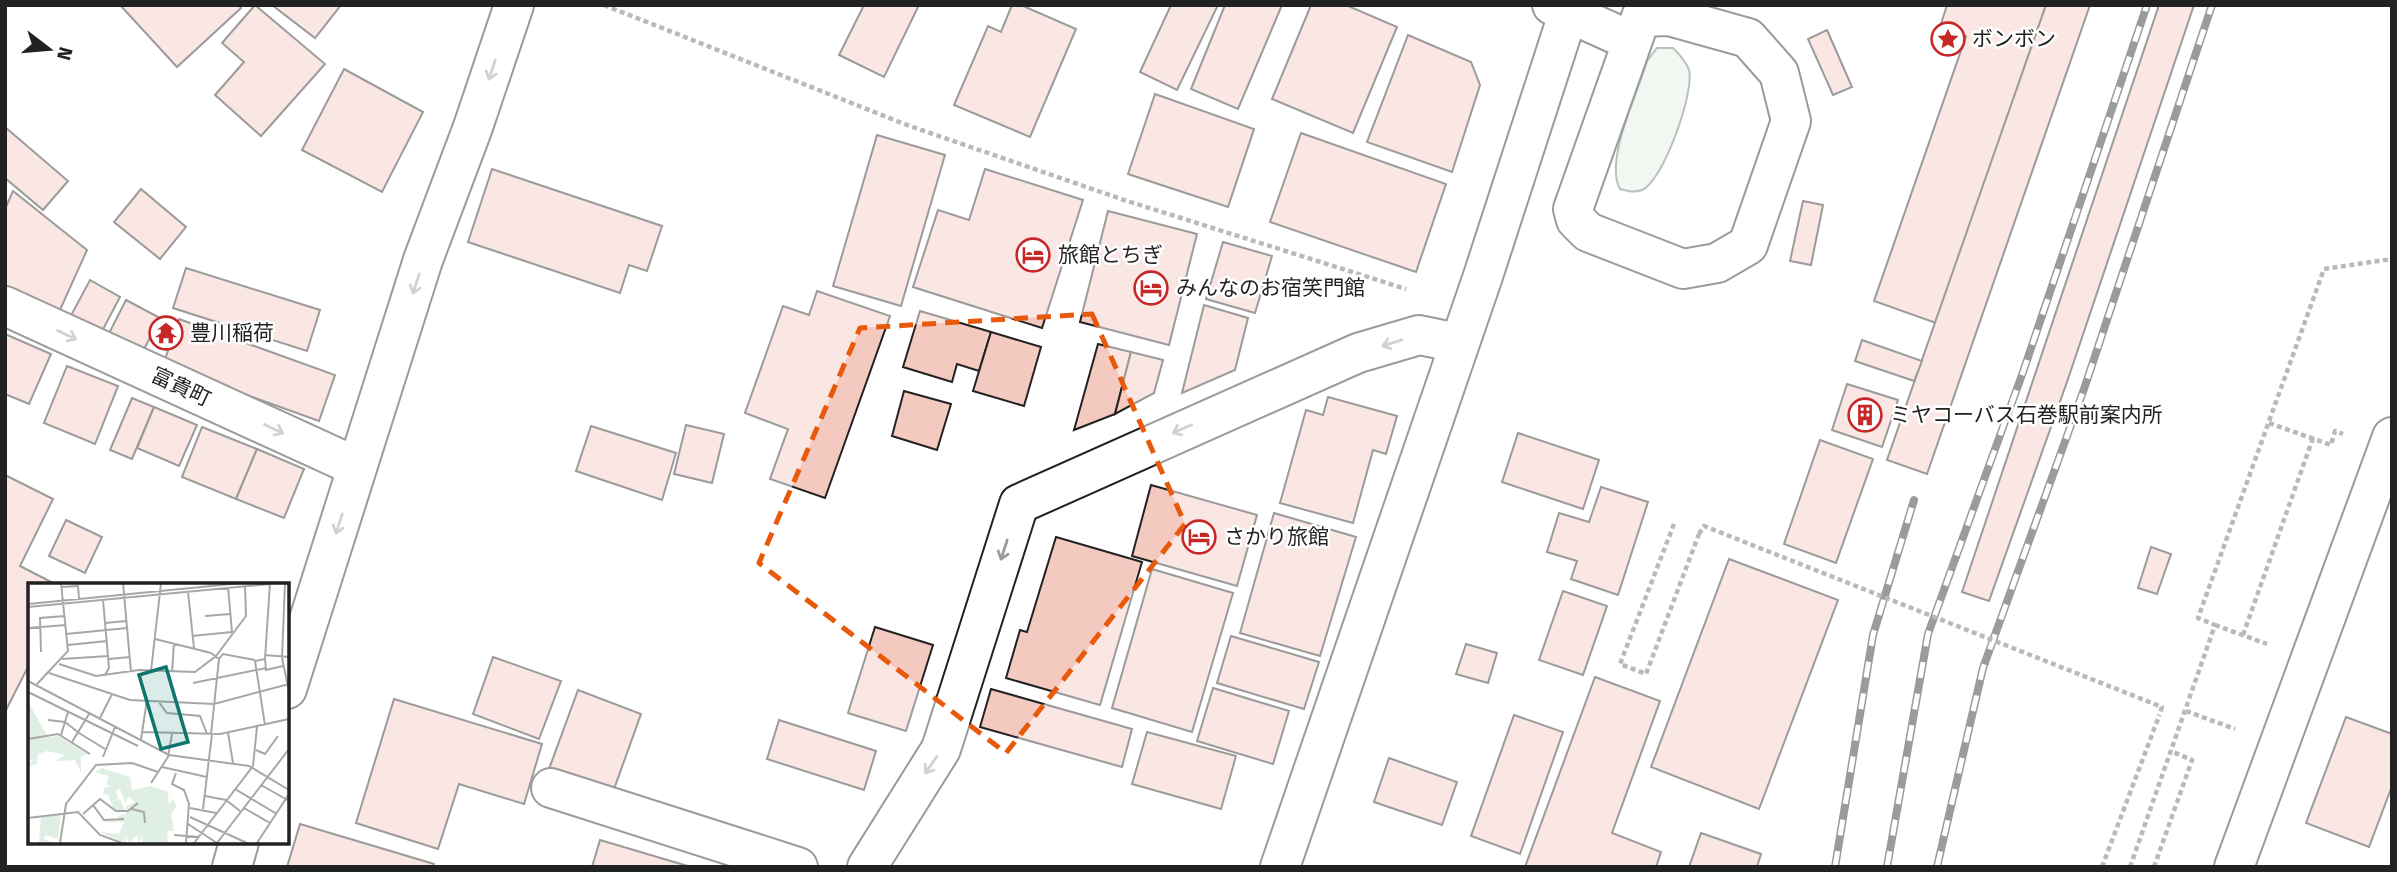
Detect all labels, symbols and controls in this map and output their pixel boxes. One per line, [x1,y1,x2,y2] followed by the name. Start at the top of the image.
[14,14,84,84] north arrow
[1929,20,1967,58] place icon: ボンボン
[1972,26,2056,52] place label: ボンボン
[52,44,78,63] text: N
[485,59,498,81] one-way arrow
[1014,236,1052,274] hotel icon: 旅館とちぎ
[1058,242,1163,268] place label: 旅館とちぎ
[1132,269,1170,307] hotel icon: みんなのお宿笑門館
[408,273,421,295] one-way arrow
[1176,275,1365,301] place label: みんなのお宿笑門館
[147,314,185,352] temple icon: 豊川稲荷
[190,320,274,346] place label: 豊川稲荷
[56,328,77,342] one-way arrow
[1381,338,1403,351] one-way arrow
[147,362,215,412] street label: 富貴町
[1846,396,1884,434] building icon: ミヤコーバス石巻駅前案内所
[1890,402,2163,428] place label: ミヤコーバス石巻駅前案内所
[263,423,284,436] one-way arrow
[1172,423,1193,436] one-way arrow
[332,513,344,535] one-way arrow
[1180,518,1218,556] hotel icon: さかり旅館
[1224,524,1329,550] place label: さかり旅館
[997,539,1010,561] one-way arrow
[28,583,289,844] inset map
[923,754,937,774] one-way arrow

